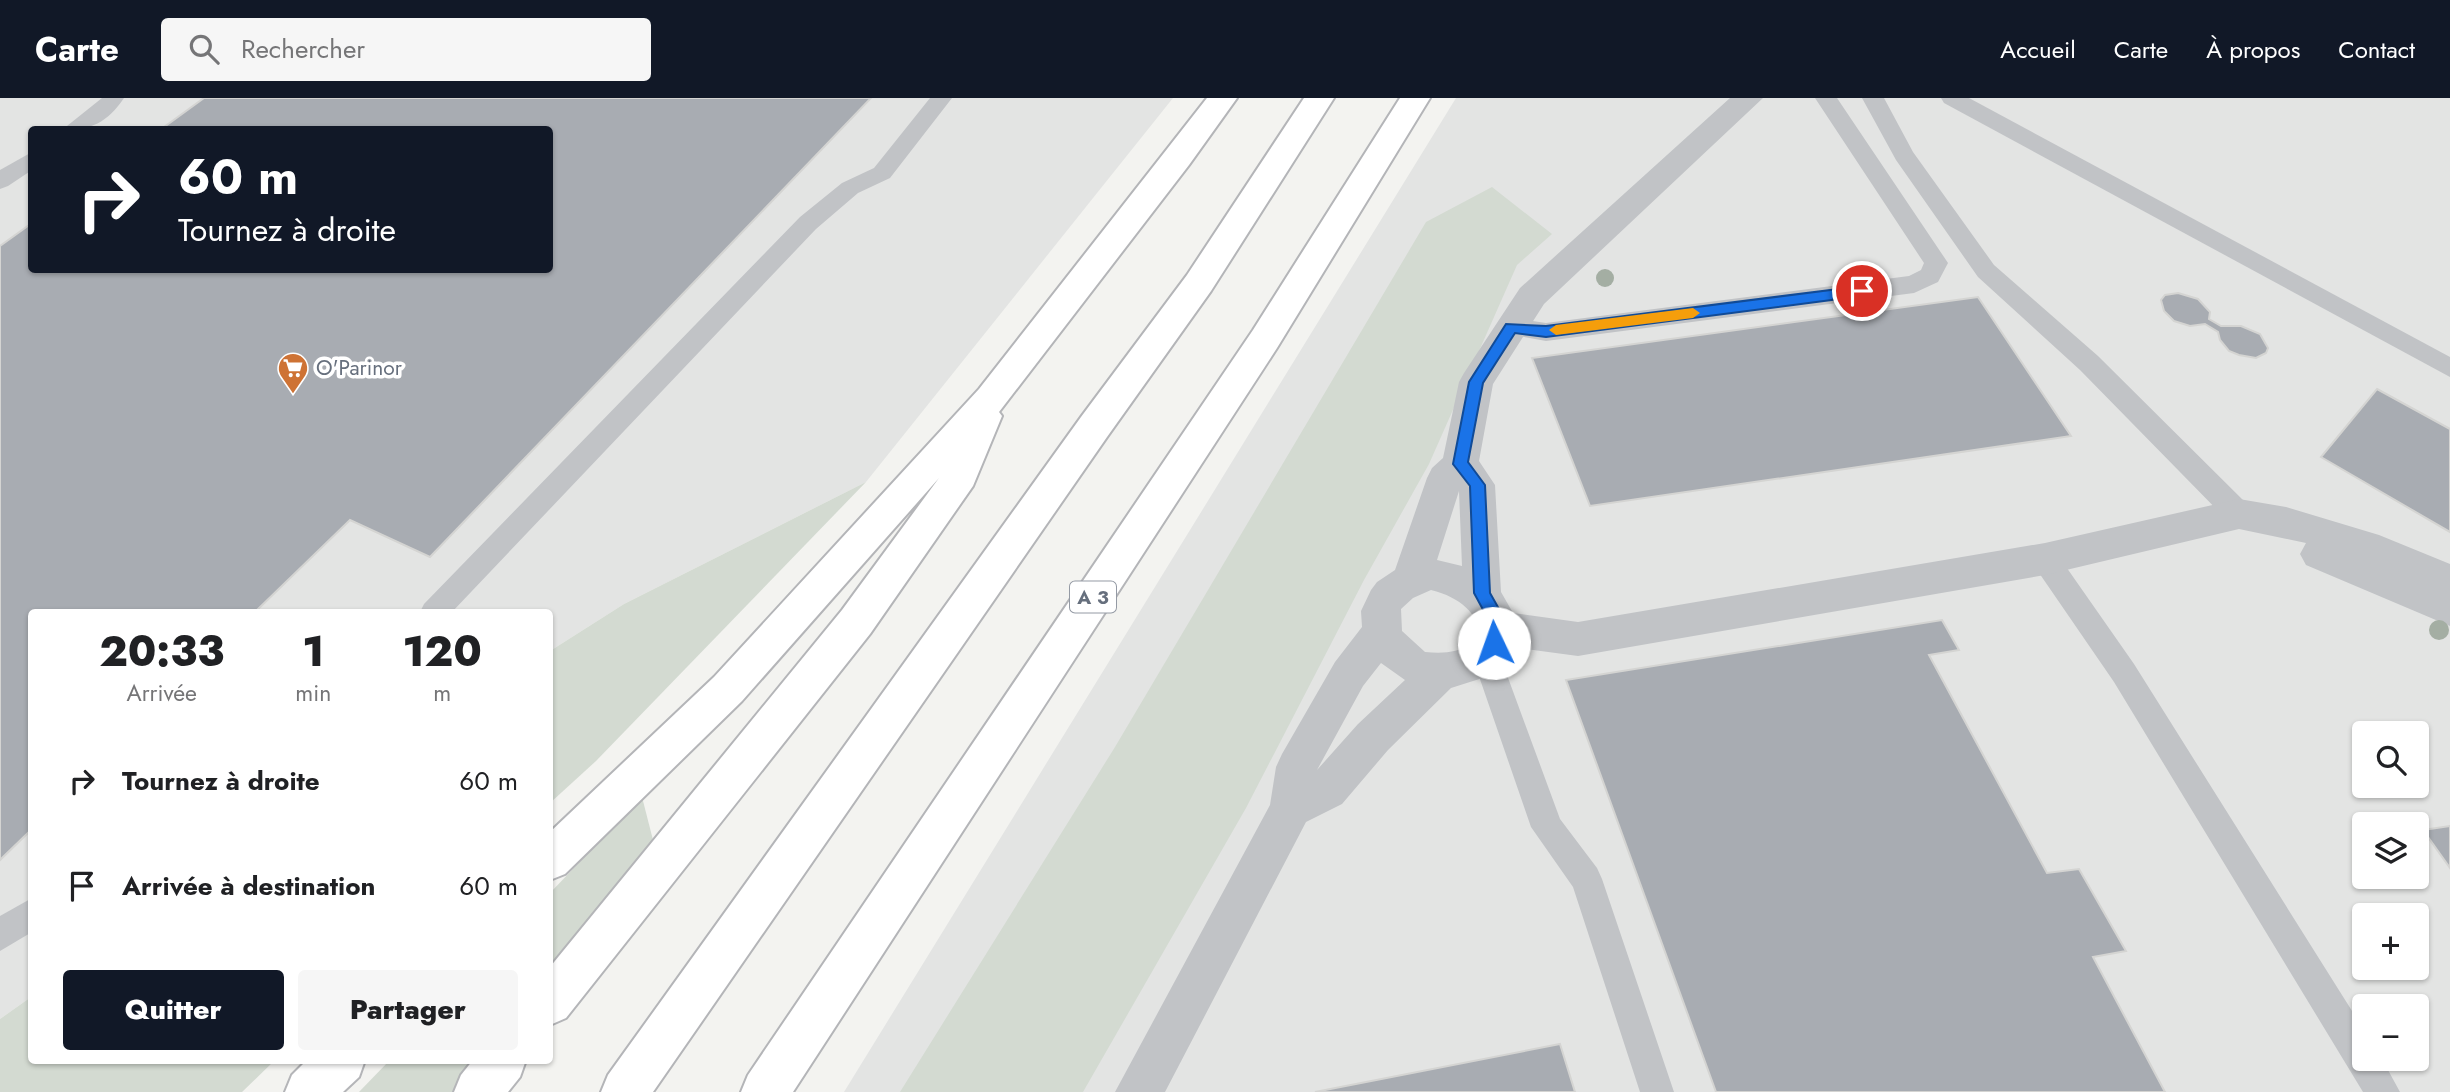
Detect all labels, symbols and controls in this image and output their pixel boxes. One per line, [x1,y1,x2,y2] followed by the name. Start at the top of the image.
[161,18,651,81] search box
[35,26,119,73] text: Carte
[185,30,223,68] icon: search
[241,30,365,68] text: Rechercher
[2000,32,2076,67] text: Accueil
[2114,32,2168,67] text: Carte
[2206,32,2300,67] text: À propos
[2338,32,2415,67] text: Contact
[178,142,298,212] text: 60 m
[63,154,154,245] icon: right
[178,207,396,253] text: Tournez à droite
[1832,261,1892,321] pin
[1843,272,1881,310] icon: arrive
[276,351,310,395] supermarket icon: O'Parinor
[316,353,403,383] place label: O'Parinor
[1070,582,1116,612] road number: A 3
[1457,606,1531,680] position arrow
[99,621,224,682] text: 20:33
[302,621,324,682] text: 1
[402,621,482,682] text: 120
[126,676,197,710] text: Arrivée
[295,676,331,710] text: min
[433,676,451,710] text: m
[2352,721,2429,1071] map controls
[2352,721,2429,798] button: search
[63,762,101,800] icon: right
[122,762,320,800] text: Tournez à droite
[459,762,518,800] text: 60 m
[2352,812,2429,889] button: layers
[63,867,101,905] icon: arrive
[122,867,375,905] text: Arrivée à destination
[459,867,518,905] text: 60 m
[2352,903,2429,980] button: +
[63,970,284,1050] button: Quitter
[298,970,518,1050] button: Partager
[2352,994,2429,1071] button: −

